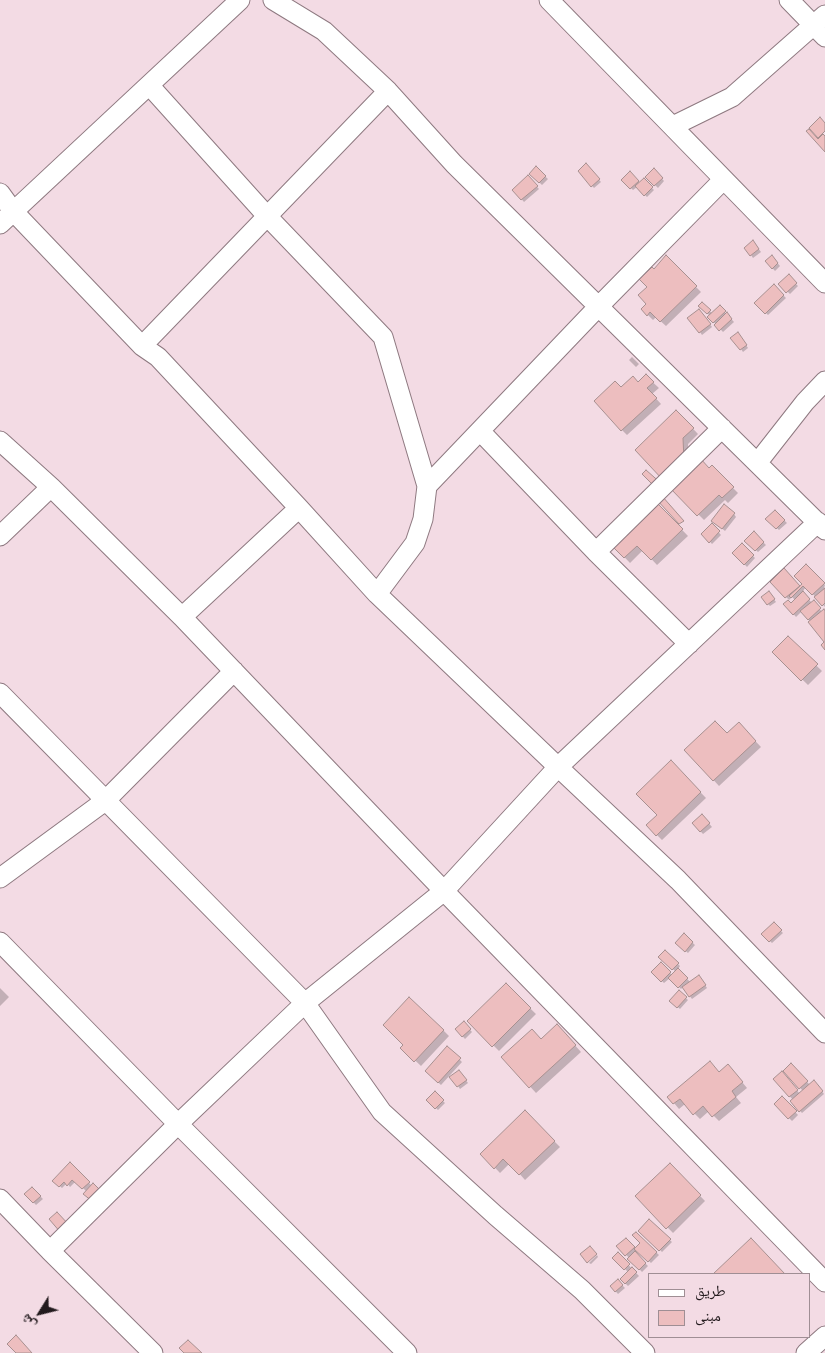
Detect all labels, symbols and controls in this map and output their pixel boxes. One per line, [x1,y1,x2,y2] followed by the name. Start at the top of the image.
[648,1273,810,1338] legend
[695,1280,726,1300] text: طريق
[15,1288,65,1338] north arrow
[695,1305,721,1325] text: مبنى
[15,1311,40,1334] text: ش

